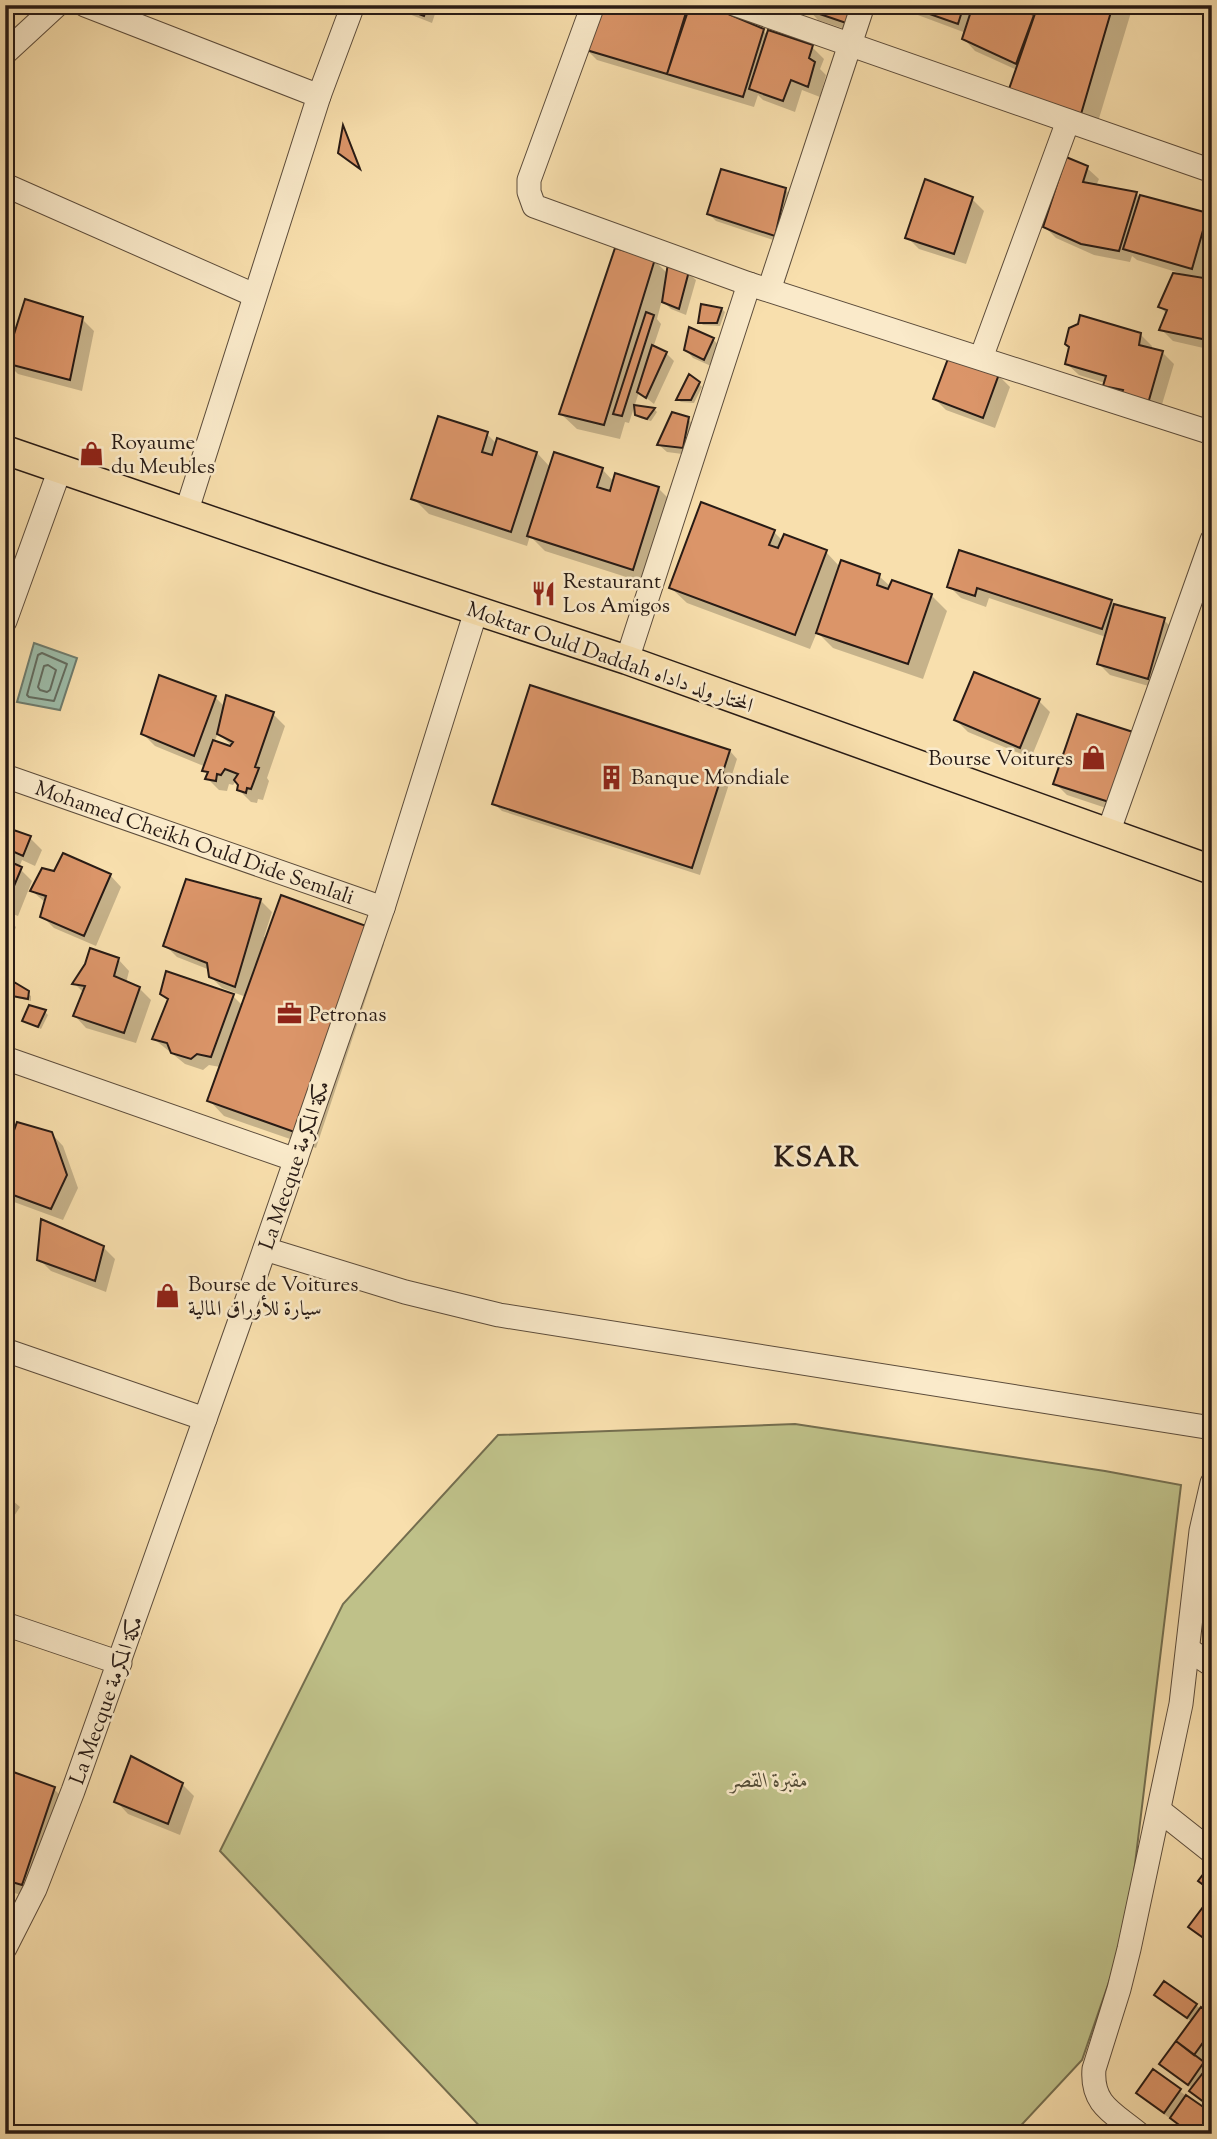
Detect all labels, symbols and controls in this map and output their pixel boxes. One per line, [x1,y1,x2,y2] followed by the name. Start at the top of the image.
[111,429,215,483] place label: Royaume du Meubles
[77,440,105,468] shop icon: Royaume du Meubles
[563,568,670,622] place label: Restaurant Los Amigos
[529,579,557,607] restaurant icon: Restaurant Los Amigos
[462,596,757,722] street label: Moktar Ould Daddah المختار ولد داداه
[1079,744,1107,772] shop icon: Bourse Voitures
[928,745,1073,775] place label: Bourse Voitures
[597,763,625,791] building icon: Banque Mondiale
[631,764,790,794] place label: Banque Mondiale
[30,775,358,914] street label: Mohamed Cheikh Ould Dide Semlali
[275,1000,303,1028] office icon: Petronas
[309,1001,387,1031] place label: Petronas
[253,1077,339,1254] street label: La Mecque مكة المكرمة
[774,1139,860,1179] district label: KSAR
[188,1271,359,1325] place label: Bourse de Voitures سيارة للأوراق المالية
[154,1282,182,1310] shop icon: Bourse de Voitures سيارة للأوراق المالية
[63,1612,152,1789] street label: La Mecque مكة المكرمة
[729,1767,808,1797] park label: مقبرة القصر

